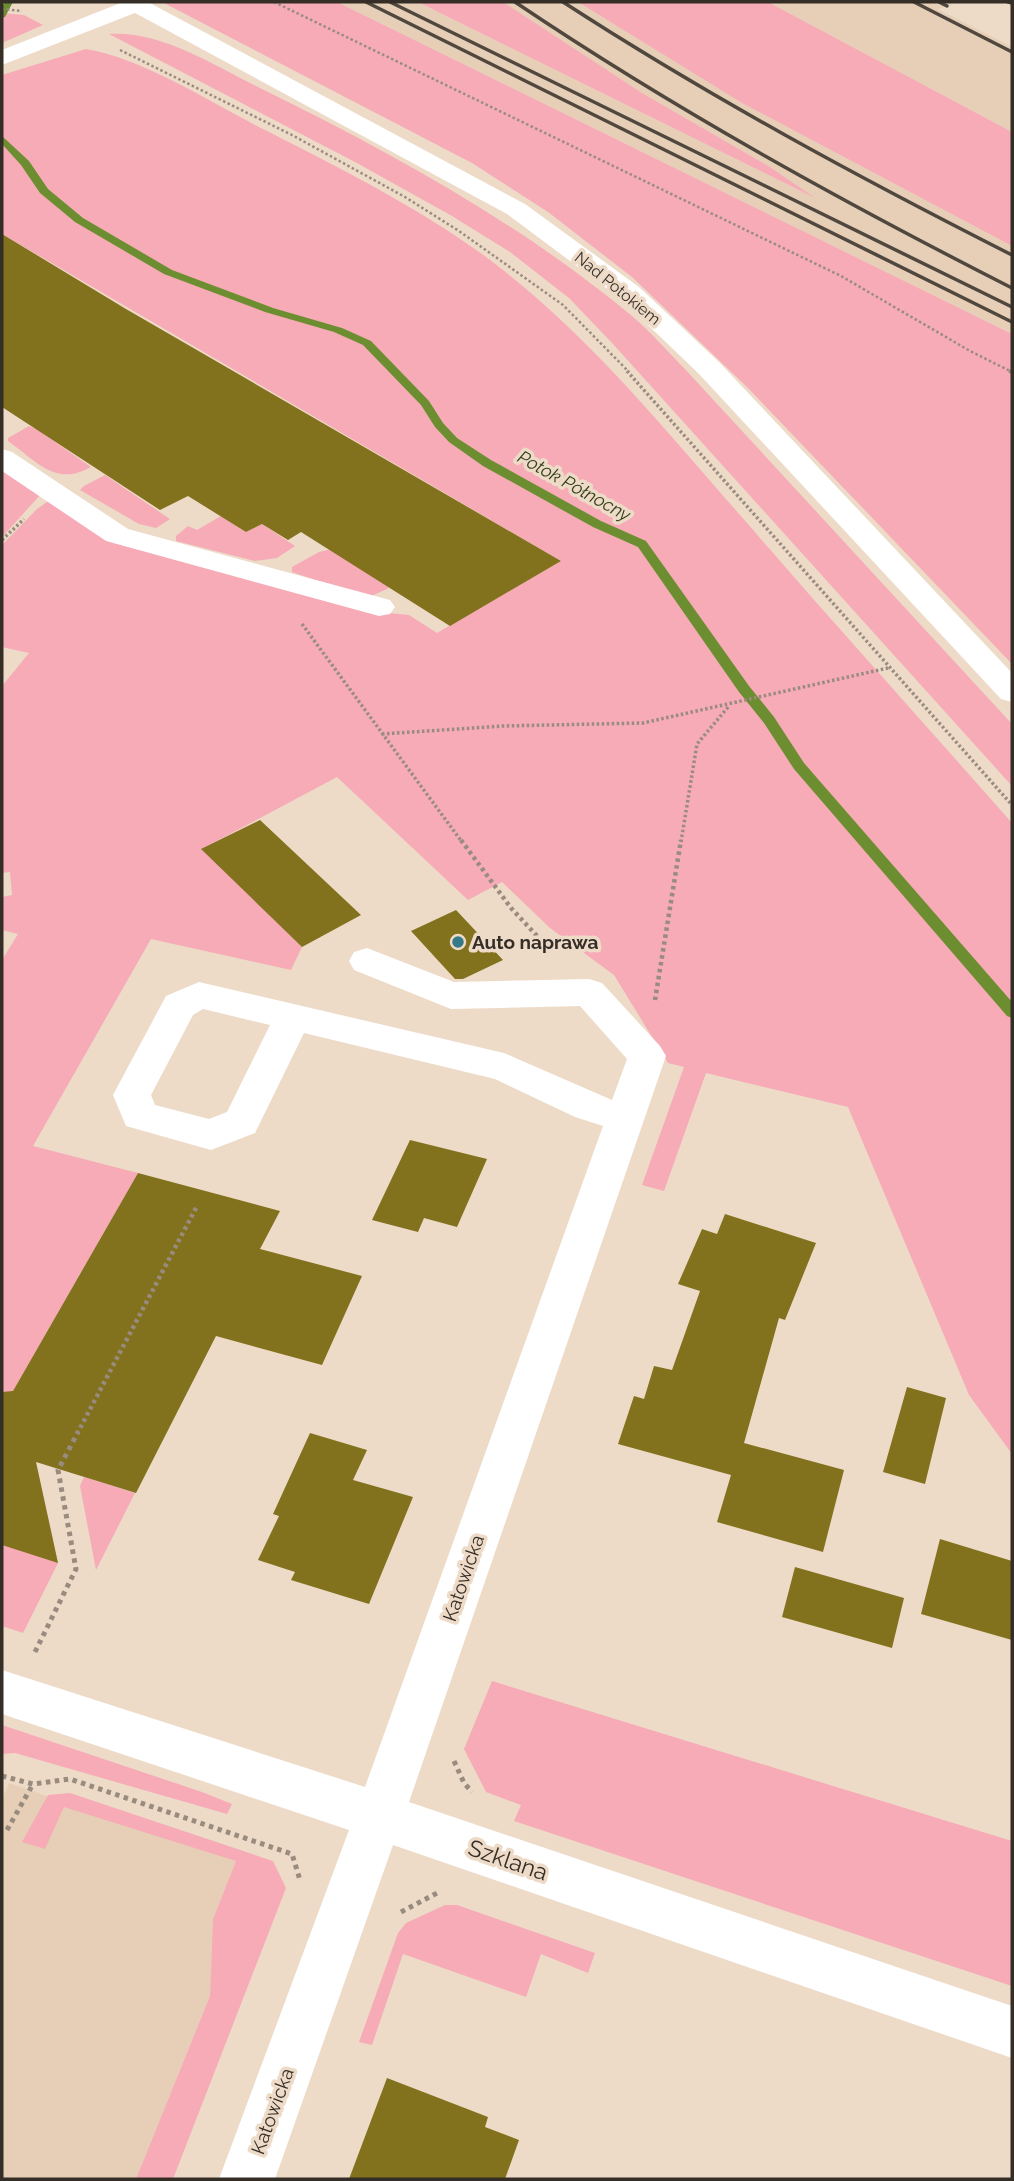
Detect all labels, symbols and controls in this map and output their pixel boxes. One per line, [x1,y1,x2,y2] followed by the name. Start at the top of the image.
[571,248,664,329] street label: Nad Potokiem
[514,446,635,526] water label: Potok Północny
[472,931,598,953] place label: Auto naprawa
[450,934,466,950] marker: Auto naprawa
[438,1532,488,1624] street label: Katowicka
[465,1833,551,1886] street label: Szklana
[246,2065,298,2157] street label: Katowicka

